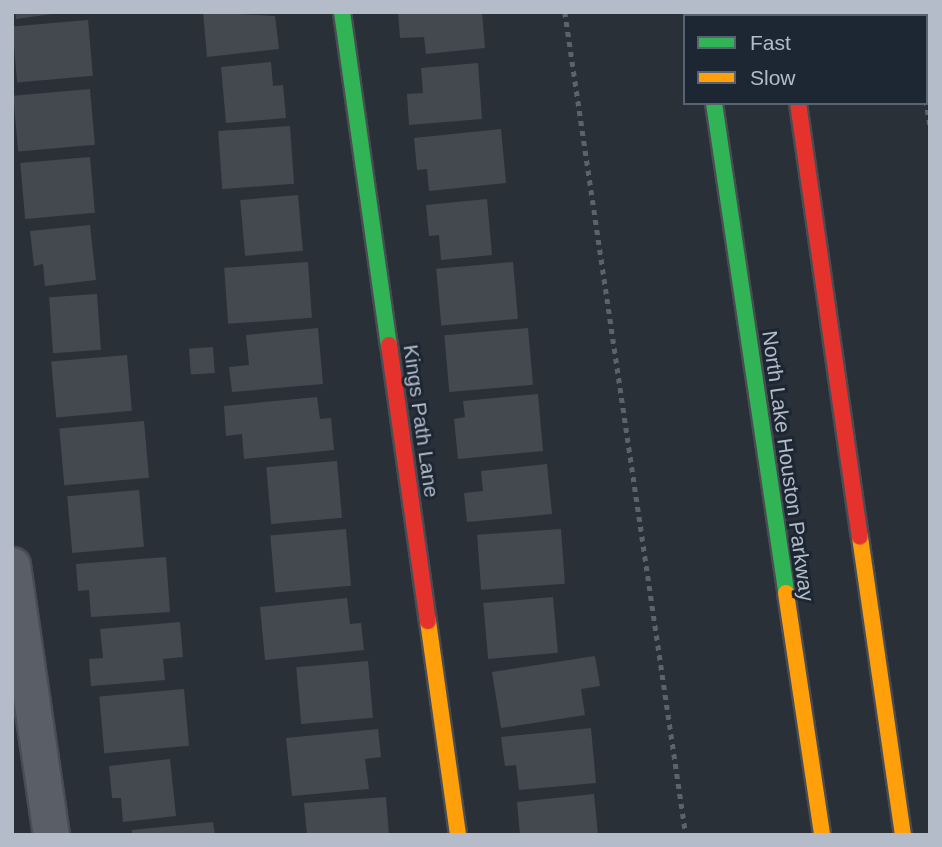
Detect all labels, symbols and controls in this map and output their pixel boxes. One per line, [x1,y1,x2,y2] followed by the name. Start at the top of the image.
[683,14,928,105] legend
[750,31,791,54] text: Fast
[750,66,796,89] text: Slow
[757,329,819,603] street label: North Lake Houston Parkway
[398,343,444,499] street label: Kings Path Lane

